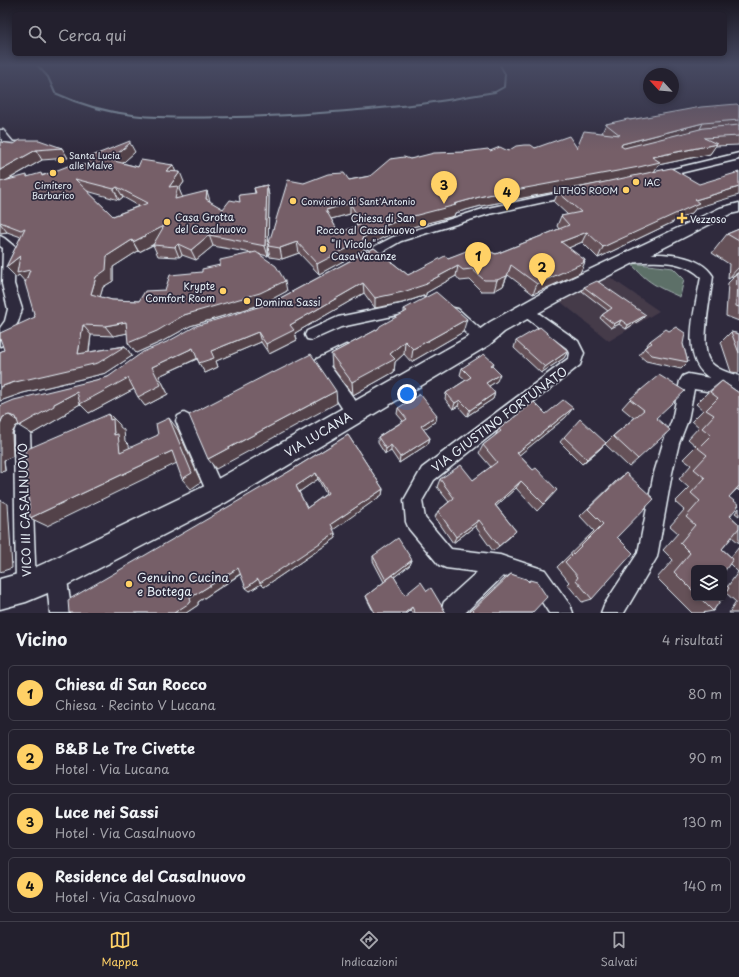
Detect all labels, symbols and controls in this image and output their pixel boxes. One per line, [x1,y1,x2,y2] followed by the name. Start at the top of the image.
[12,12,727,56] search box
[26,23,48,45] icon: search
[58,23,126,46] text: Cerca qui
[643,68,679,104] north arrow
[69,148,121,172] place label: Santa Lucia alle Malve
[56,155,66,165] marker: Santa Lucia alle Malve
[48,168,58,178] marker: Cimitero Barbarico
[431,171,457,204] pin: 3
[644,175,661,189] place label: IAC
[631,177,641,187] marker: IAC
[32,178,74,202] place label: Cimitero Barbarico
[494,178,520,211] pin: 4
[554,183,618,197] place label: LITHOS ROOM
[621,185,631,195] marker: LITHOS ROOM
[301,194,415,208] place label: Convicinio di Sant'Antonio
[288,196,298,206] marker: Convicinio di Sant'Antonio
[175,209,247,236] place label: Casa Grotta del Casalnuovo
[316,210,415,237] place label: Chiesa di San Rocco al Casalnuovo
[690,211,727,226] place label: Vezzoso
[677,213,687,223] marker: Vezzoso
[162,217,172,227] marker: Casa Grotta del Casalnuovo
[418,218,428,228] marker: Chiesa di San Rocco al Casalnuovo
[331,236,397,263] place label: "Il Vicolo" Casa Vacanze
[465,242,491,275] pin: 1
[318,244,328,254] marker: "Il Vicolo" Casa Vacanze
[529,253,555,286] pin: 2
[145,278,215,305] place label: Krypte Comfort Room
[218,286,228,296] marker: Krypte Comfort Room
[255,294,321,309] place label: Domina Sassi
[242,296,252,306] marker: Domina Sassi
[427,362,571,476] street label: VIA GIUSTINO FORTUNATO
[397,384,417,404] your location
[281,407,355,461] street label: VIA LUCANA
[13,443,35,577] street label: VICO III CASALNUOVO
[691,565,727,601] map controls
[691,565,727,601] button: layers
[137,568,229,600] place label: Genuino Cucina e Bottega
[124,579,134,589] marker: Genuino Cucina e Bottega
[16,626,67,652] text: Vicino
[662,630,723,649] text: 4 risultati
[55,672,207,695] text: Chiesa di San Rocco
[27,684,33,703] text: 1
[688,684,722,703] text: 80 m
[55,695,216,714] text: Chiesa · Recinto V Lucana
[55,736,195,759] text: B&B Le Tre Civette
[25,748,35,767] text: 2
[689,748,722,767] text: 90 m
[55,759,169,778] text: Hotel · Via Lucana
[55,800,159,823] text: Luce nei Sassi
[26,812,34,831] text: 3
[683,812,722,831] text: 130 m
[55,823,196,842] text: Hotel · Via Casalnuovo
[55,864,246,887] text: Residence del Casalnuovo
[26,876,34,895] text: 4
[683,876,722,895] text: 140 m
[55,887,196,906] text: Hotel · Via Casalnuovo
[101,929,138,970] tab: Mappa
[341,929,398,970] tab: Indicazioni
[601,929,638,970] tab: Salvati

